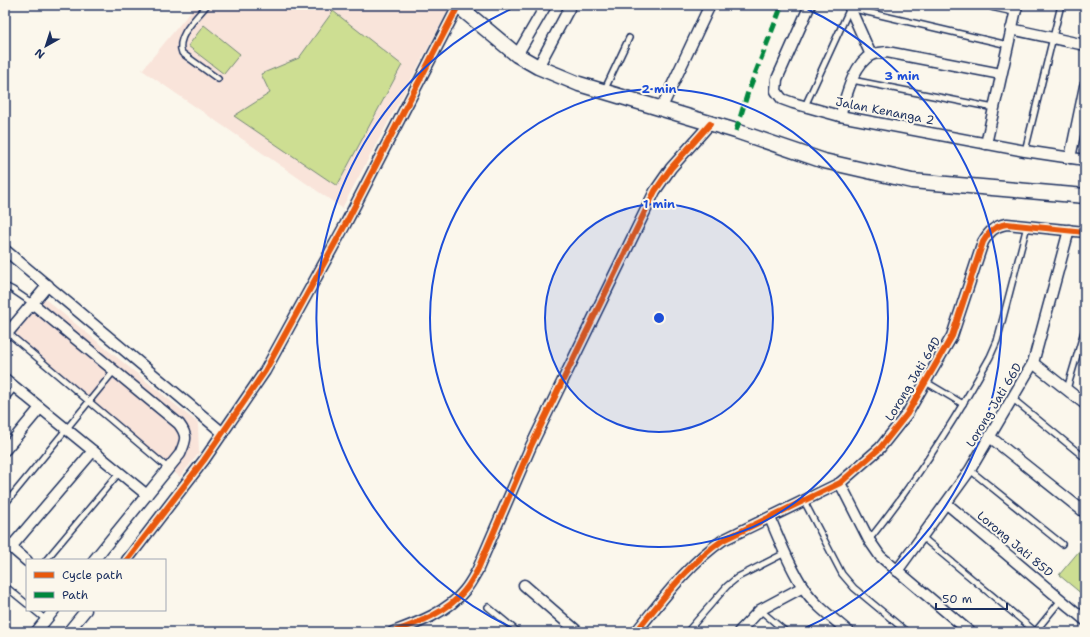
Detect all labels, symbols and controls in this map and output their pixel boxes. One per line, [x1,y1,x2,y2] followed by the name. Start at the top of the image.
[26,26,66,66] north arrow
[32,45,48,62] text: N
[885,68,920,84] text: 3 min
[642,81,677,97] text: 2 min
[834,94,936,128] street label: Jalan Kenanga 2
[643,196,675,212] text: 1 min
[652,311,666,325] centre of rings
[882,334,945,424] street label: Lorong Jati 64D
[963,360,1025,450] street label: Lorong Jati 66D
[974,507,1056,581] street label: Lorong Jati 85D
[26,559,166,611] legend
[62,567,123,583] text: Cycle path
[936,585,1007,611] scale bar
[62,587,88,603] text: Path
[942,591,972,607] text: 50 m

